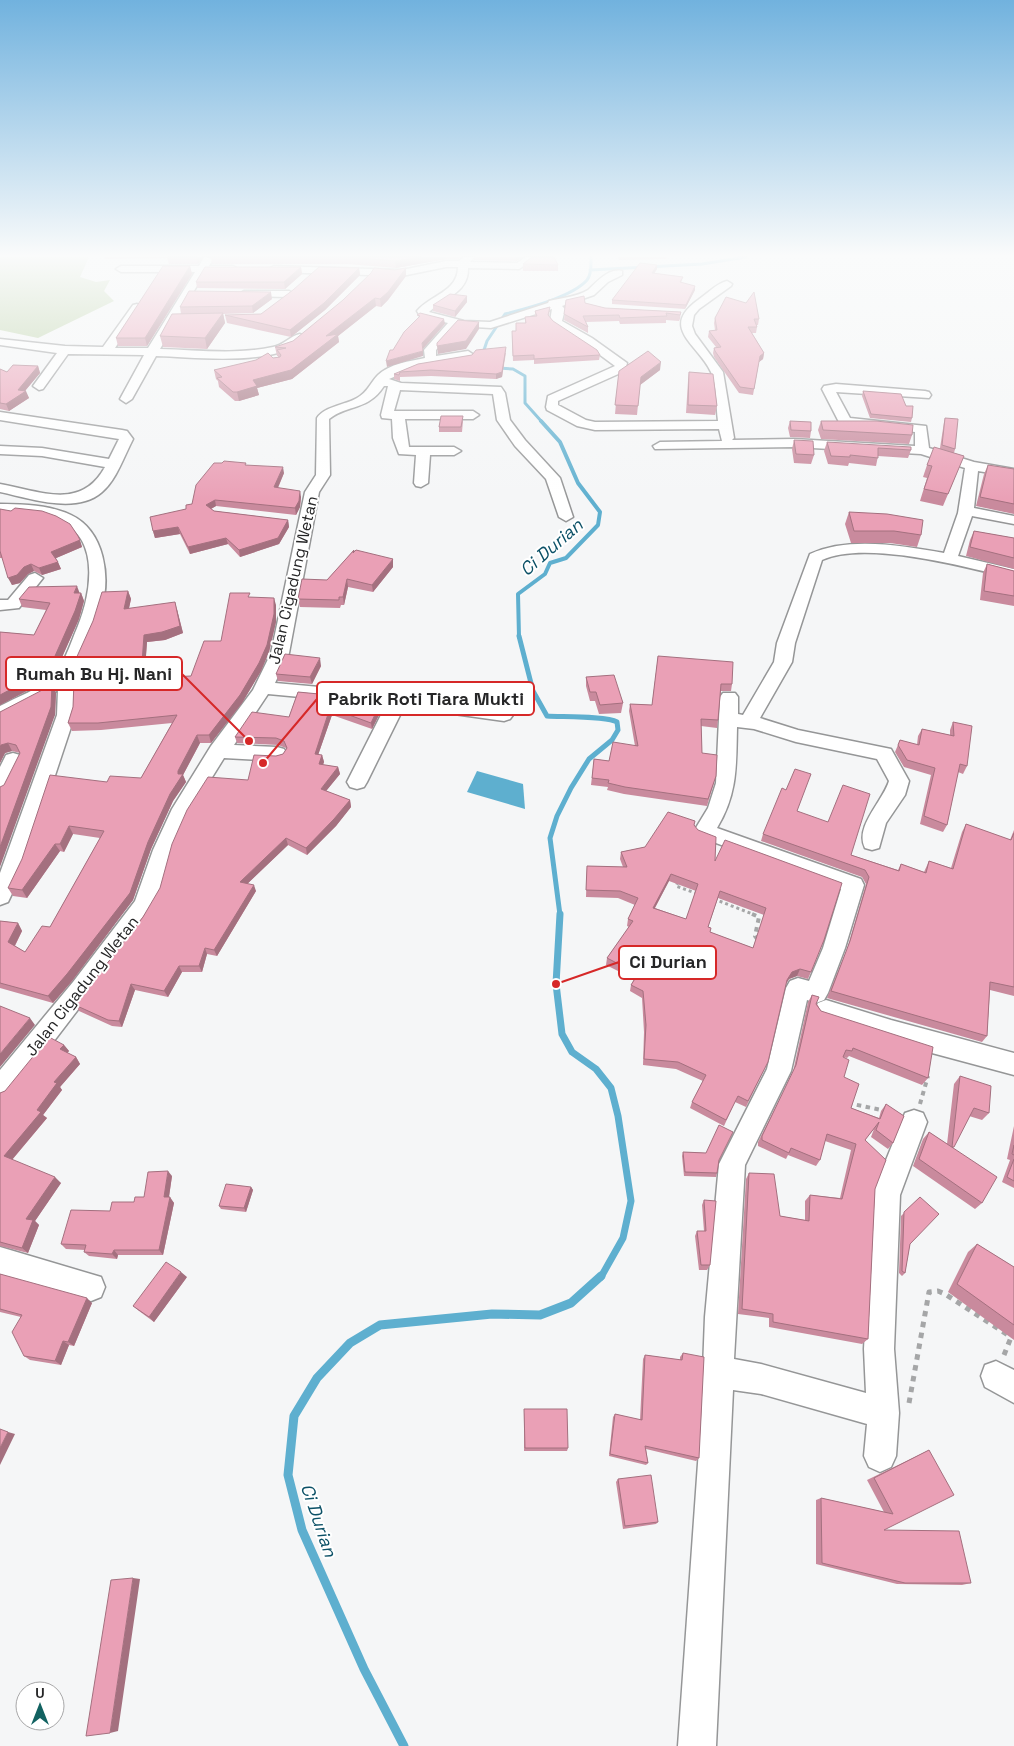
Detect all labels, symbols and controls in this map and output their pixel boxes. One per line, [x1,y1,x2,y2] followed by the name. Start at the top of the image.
[263,494,323,666] street label: Jalan Cigadung Wetan
[515,513,588,581] water label: Ci Durian
[6,657,182,690] callout: Rumah Bu Hj. Nani
[16,662,172,685] text: Rumah Bu Hj. Nani
[317,682,534,715] callout: Pabrik Roti Tiara Mukti
[328,687,524,710] text: Pabrik Roti Tiara Mukti
[21,912,143,1060] street label: Jalan Cigadung Wetan
[619,946,716,979] callout: Ci Durian
[629,950,707,973] text: Ci Durian
[296,1480,343,1561] water label: Ci Durian
[15,1681,65,1731] north arrow
[35,1684,45,1702] text: U

